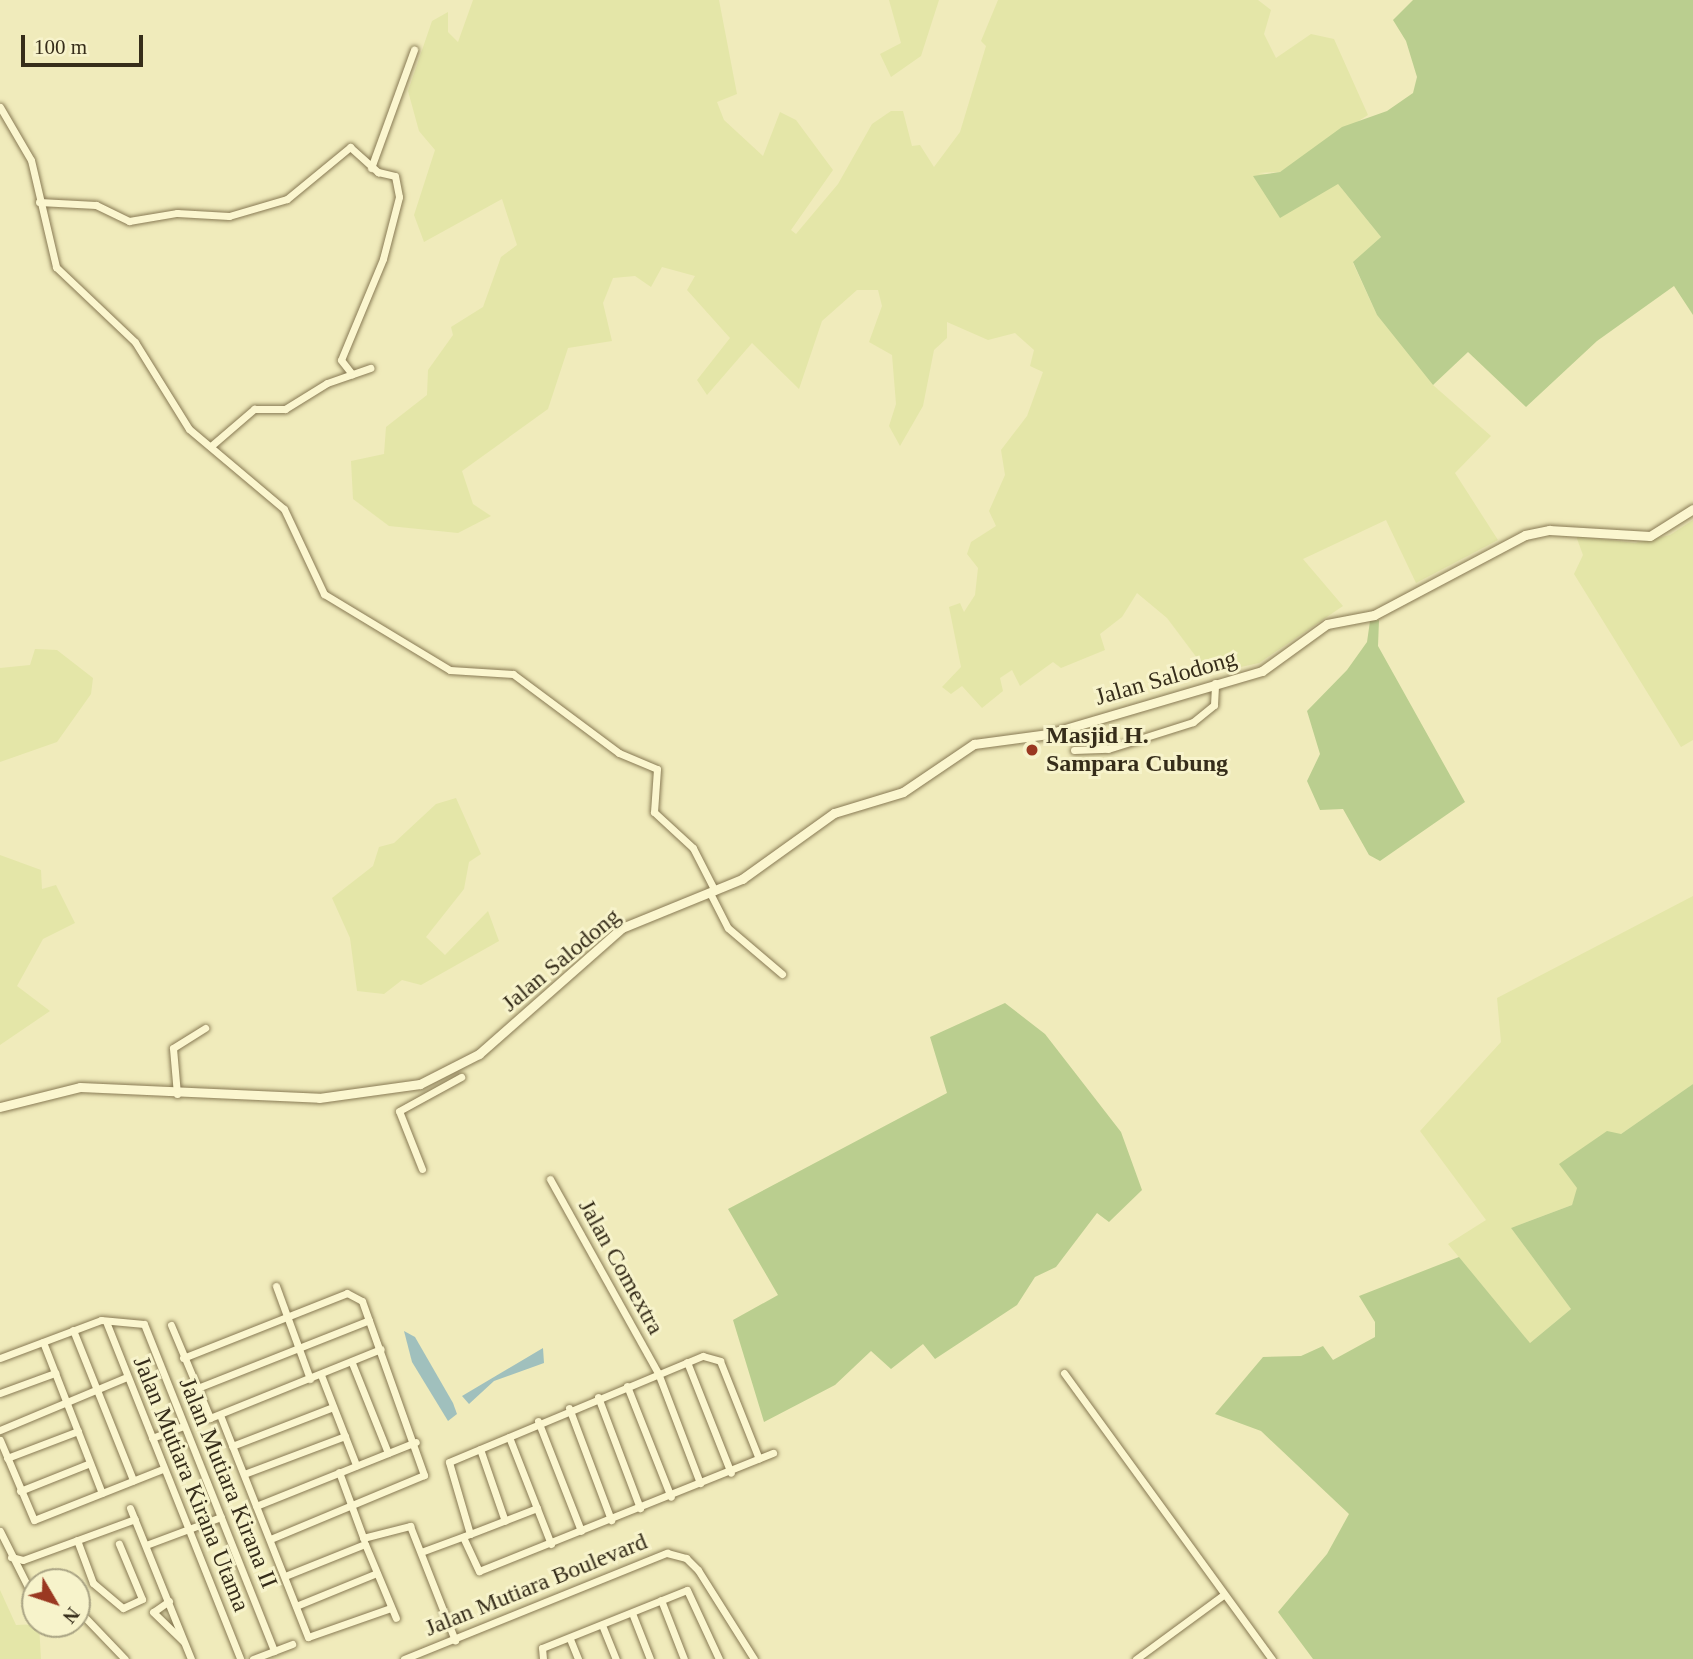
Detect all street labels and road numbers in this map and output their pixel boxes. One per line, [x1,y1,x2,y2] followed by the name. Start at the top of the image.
[1092,644,1240,712] street label: Jalan Salodong
[496,902,626,1018] street label: Jalan Salodong
[572,1194,670,1340] street label: Jalan Comextra
[127,1352,255,1616] street label: Jalan Mutiara Kirana Utama
[173,1373,283,1593] street label: Jalan Mutiara Kirana II
[421,1527,651,1643] street label: Jalan Mutiara Boulevard

